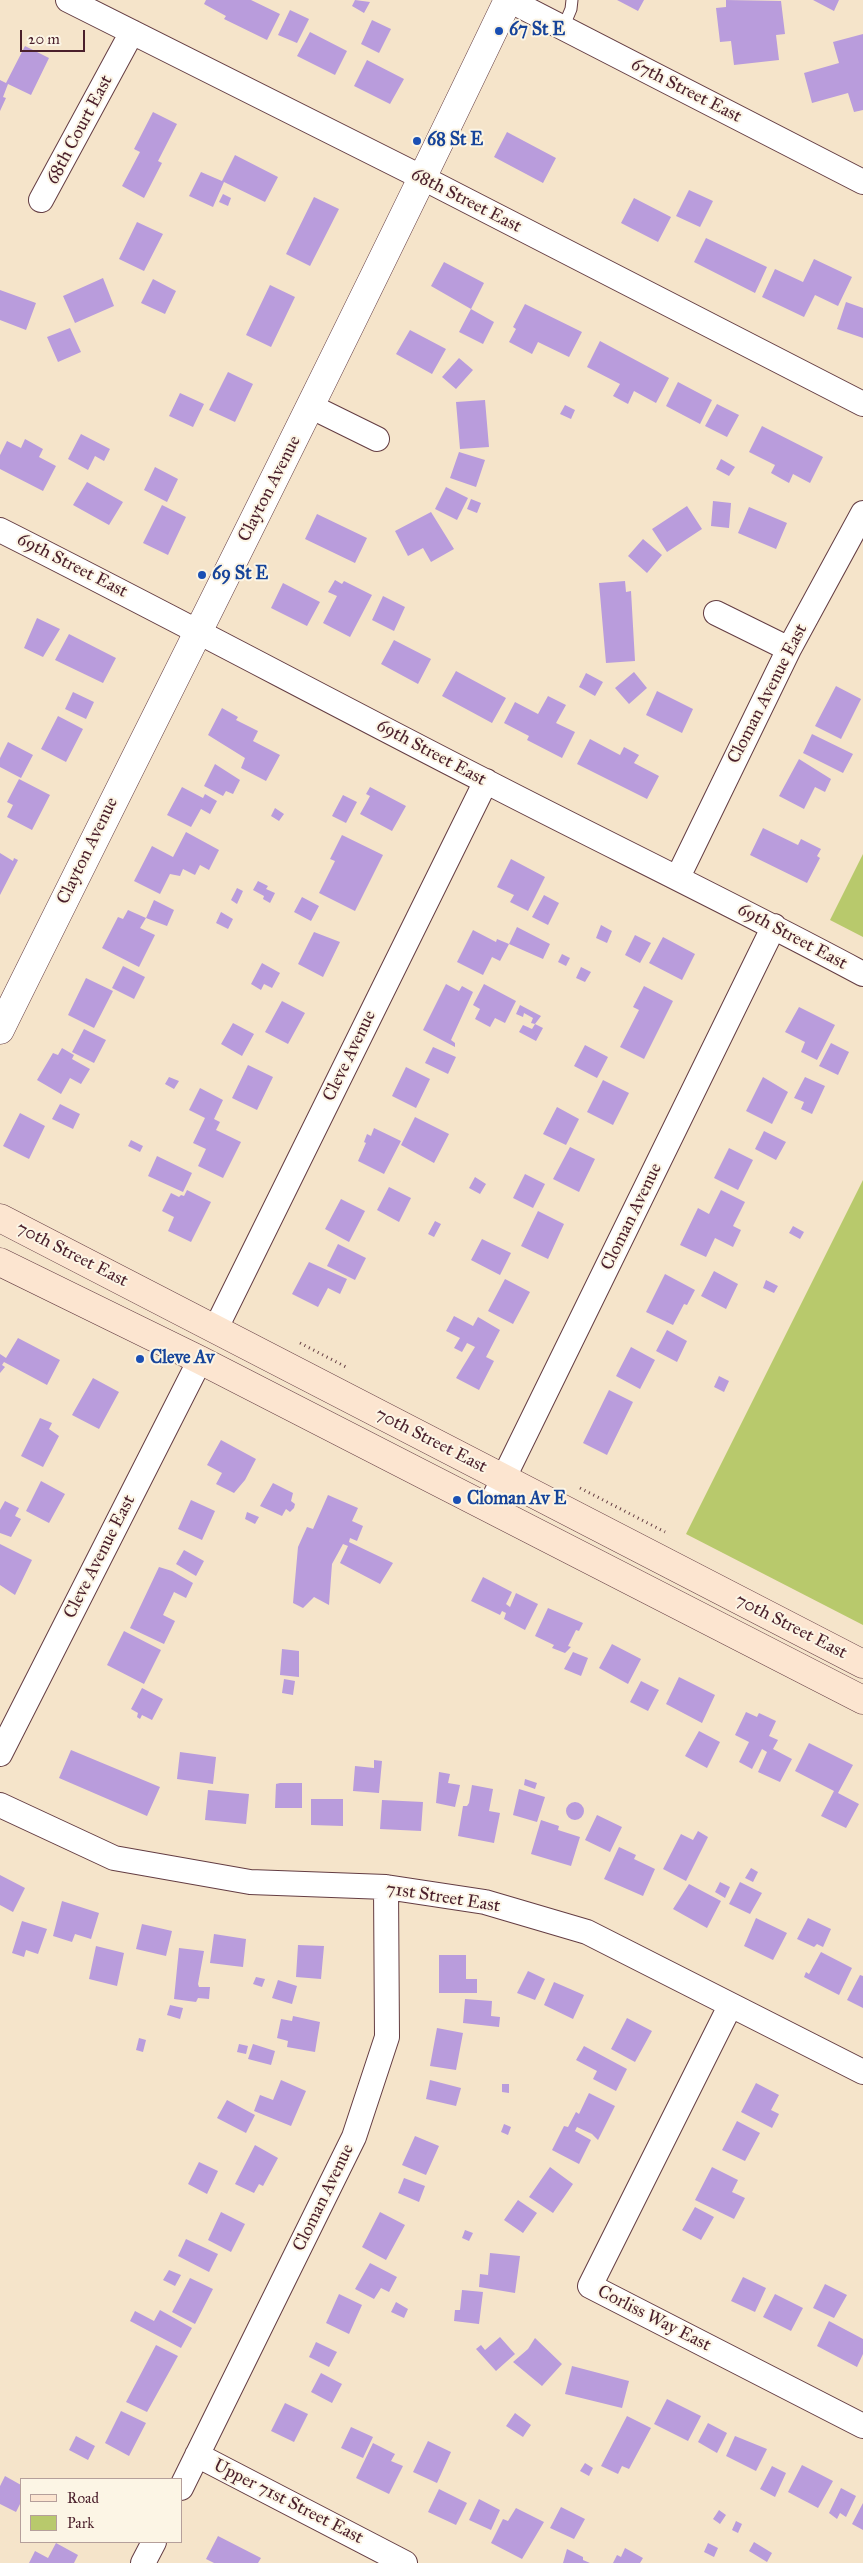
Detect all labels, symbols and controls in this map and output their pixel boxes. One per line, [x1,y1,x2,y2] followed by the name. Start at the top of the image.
[22,20,88,52] scale bar
[509,20,565,42] place label: 67 St E
[493,25,505,37] marker: 67 St E
[28,30,60,48] text: 20 m
[627,54,745,128] street label: 67th Street East
[42,72,118,188] street label: 68th Court East
[427,130,483,152] place label: 68 St E
[411,135,423,147] marker: 68 St E
[407,164,525,238] street label: 68th Street East
[234,432,306,546] street label: Clayton Avenue
[13,529,131,603] street label: 69th Street East
[212,564,268,586] place label: 69 St E
[196,569,208,581] marker: 69 St E
[723,621,813,767] street label: Cloman Avenue East
[372,715,490,791] street label: 69th Street East
[53,794,123,908] street label: Clayton Avenue
[733,899,851,975] street label: 69th Street East
[319,1007,381,1105] street label: Cleve Avenue
[597,1160,667,1274] street label: Cloman Avenue
[13,1218,131,1292] street label: 70th Street East
[150,1348,214,1370] place label: Cleve Av
[134,1353,146,1365] marker: Cleve Av
[372,1404,490,1478] street label: 70th Street East
[467,1489,566,1511] place label: Cloman Av E
[60,1492,140,1622] street label: Cleve Avenue East
[451,1494,463,1506] marker: Cloman Av E
[732,1590,850,1664] street label: 70th Street East
[384,1878,502,1918] street label: 71st Street East
[289,2141,359,2255] street label: Cloman Avenue
[594,2281,714,2357] street label: Corliss Way East
[209,2455,367,2549] street label: Upper 71st Street East
[20,2478,182,2543] legend
[67,2489,99,2507] text: Road
[67,2514,94,2532] text: Park

